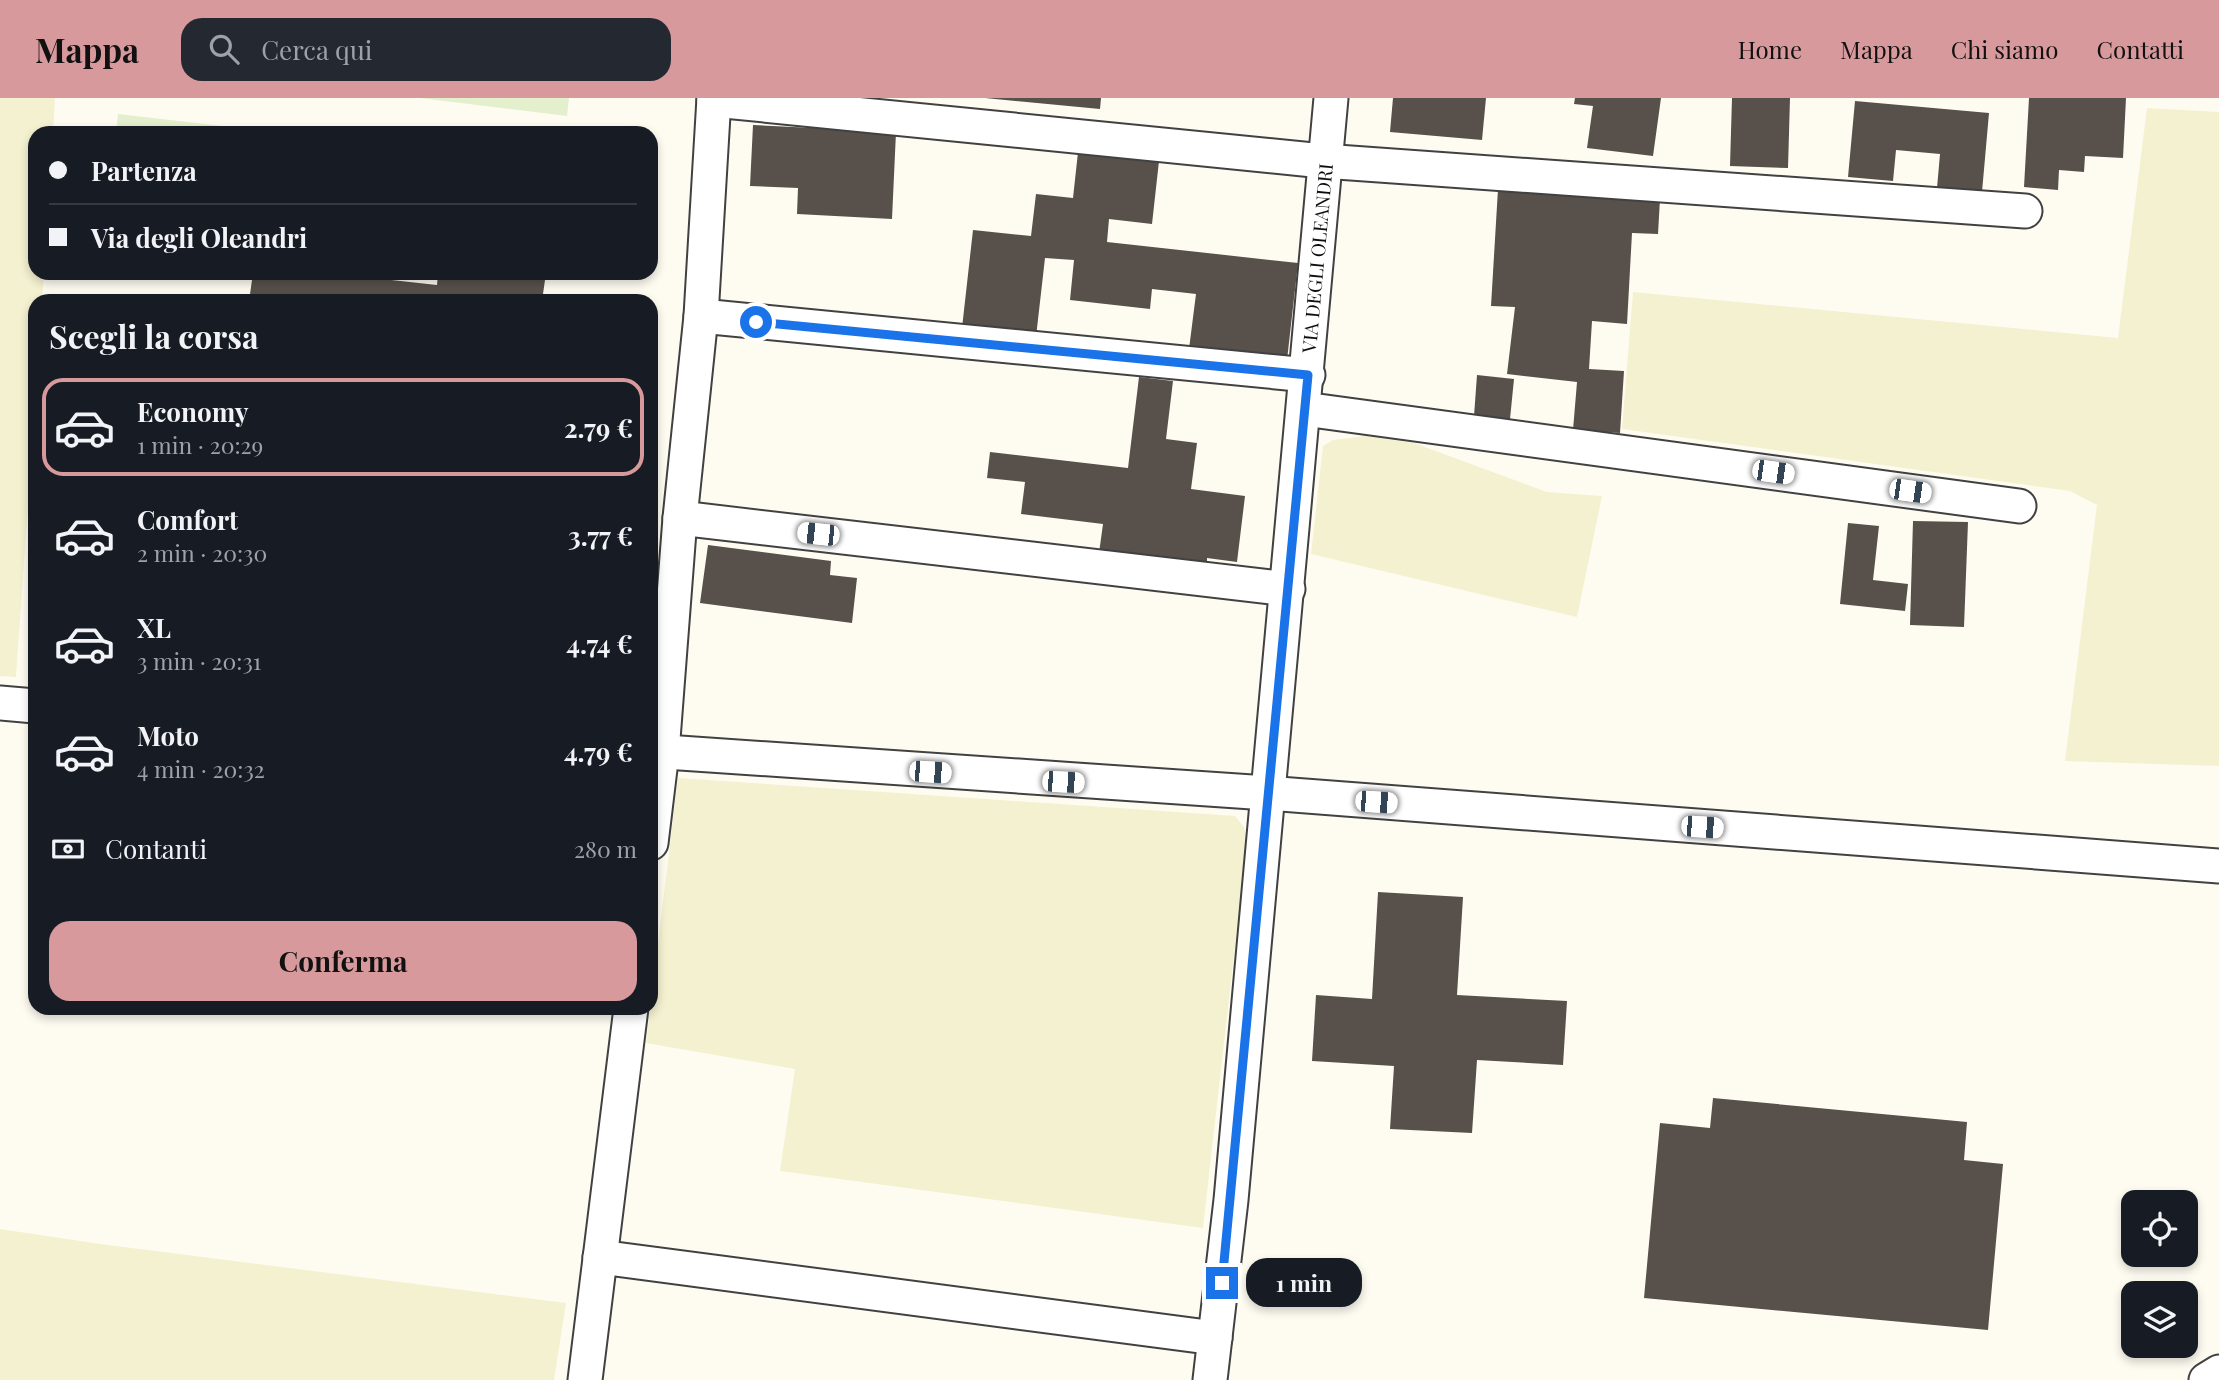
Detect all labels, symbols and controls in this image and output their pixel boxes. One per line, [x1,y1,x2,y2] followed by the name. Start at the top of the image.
[181,18,671,81] search box
[35,27,139,71] text: Mappa
[205,30,243,68] icon: search
[261,32,372,67] text: Cerca qui
[1738,33,1802,65] text: Home
[1840,33,1913,65] text: Mappa
[1951,33,2058,65] text: Chi siamo
[2096,33,2184,65] text: Contatti
[91,153,197,188] text: Partenza
[1295,162,1338,355] street label: VIA DEGLI OLEANDRI
[91,220,307,255] text: Via degli Oleandri
[740,306,772,338] route start
[49,314,259,357] text: Scegli la corsa
[137,394,248,429] text: Economy
[53,396,116,459] icon: car
[564,410,633,445] text: 2.79 €
[137,429,263,460] text: 1 min · 20:29
[1751,459,1796,485] car
[1888,478,1933,504] car
[137,502,238,537] text: Comfort
[53,504,116,567] icon: car
[568,518,633,553] text: 3.77 €
[797,521,840,547] car
[137,537,267,568] text: 2 min · 20:30
[137,610,171,645] text: XL
[53,612,116,675] icon: car
[566,626,633,661] text: 4.74 €
[137,645,261,676] text: 3 min · 20:31
[137,718,199,753] text: Moto
[53,720,116,783] icon: car
[564,734,633,769] text: 4.79 €
[137,753,265,784] text: 4 min · 20:32
[909,760,952,784] car
[1042,770,1085,794] car
[1355,790,1398,814] car
[1681,815,1724,839] car
[49,830,87,868] icon: cash
[105,831,207,866] text: Contanti
[574,833,637,864] text: 280 m
[49,921,637,1001] button: Conferma
[2121,1190,2198,1358] map controls
[2121,1190,2198,1267] button: locate
[1246,1258,1362,1308] callout: 1 min
[1206,1267,1238,1299] route end
[1276,1267,1332,1298] text: 1 min
[2121,1281,2198,1358] button: layers

